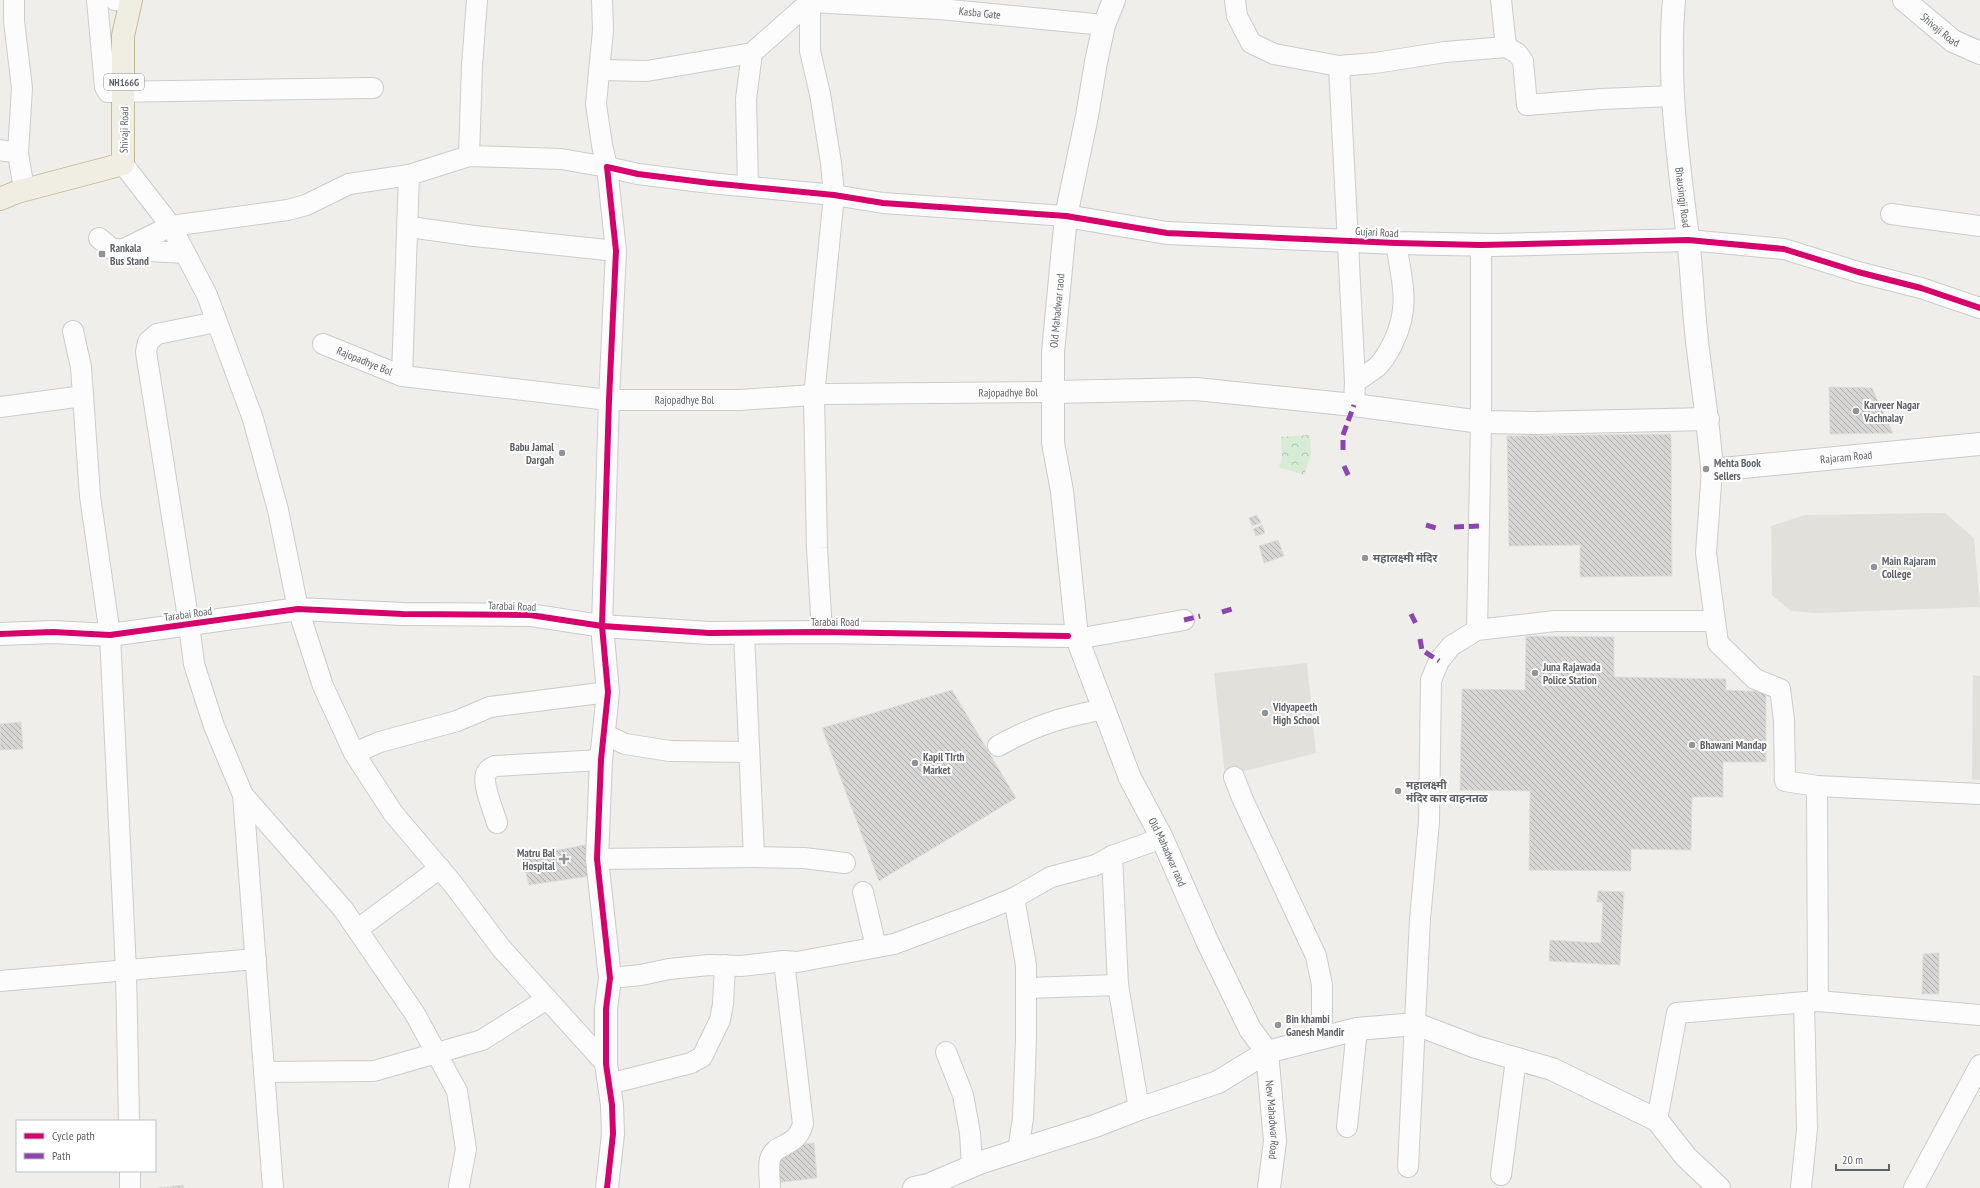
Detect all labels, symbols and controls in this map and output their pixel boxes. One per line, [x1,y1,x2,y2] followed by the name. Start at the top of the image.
[958,4,1002,22] street label: Kasba Gate
[1918,10,1962,50] street label: Shivaji Road
[104,74,144,90] road number: NH166G
[117,106,131,153] street label: Shivaji Road
[1672,166,1694,229] street label: Bhausingji Road
[1355,224,1399,240] street label: Gujari Road
[110,241,149,268] place label: Rankala Bus Stand
[97,249,107,259] marker: Rankala Bus Stand
[1046,273,1067,348] street label: Old Mahadwar raod
[335,343,395,379] street label: Rajopadhye Bol
[979,385,1038,400] street label: Rajopadhye Bol
[655,393,714,407] street label: Rajopadhye Bol
[1863,398,1920,425] place label: Karveer Nagar Vachnalay
[1851,406,1861,416] marker: Karveer Nagar Vachnalay
[510,440,554,467] place label: Babu Jamal Dargah
[1820,447,1873,466] street label: Rajaram Road
[557,448,567,458] marker: Babu Jamal Dargah
[1714,456,1761,483] place label: Mehta Book Sellers
[1701,464,1711,474] marker: Mehta Book Sellers
[1373,551,1438,565] place label: महालक्ष्मी मंदिर
[1360,553,1370,563] marker: महालक्ष्मी मंदिर
[1882,554,1936,581] place label: Main Rajaram College
[1869,562,1879,572] marker: Main Rajaram College
[488,598,537,614] street label: Tarabai Road
[163,604,213,624] street label: Tarabai Road
[811,615,859,629] street label: Tarabai Road
[1542,660,1601,687] place label: Juna Rajawada Police Station
[1530,668,1540,678] marker: Juna Rajawada Police Station
[1272,700,1320,727] place label: Vidyapeeth High School
[1260,708,1270,718] marker: Vidyapeeth High School
[1700,738,1767,752] place label: Bhawani Mandap
[1687,740,1697,750] marker: Bhawani Mandap
[923,750,965,777] place label: Kapil TIrth Market
[910,758,920,768] marker: Kapil TIrth Market
[1406,778,1489,805] place label: महालक्ष्मी मंदिर कार वाहनतळ
[1393,786,1403,796] marker: महालक्ष्मी मंदिर कार वाहनतळ
[1145,815,1189,889] street label: Old Mahadwar raod
[517,846,555,873] place label: Matru Bal Hospital
[558,853,570,865] marker: Matru Bal Hospital
[1286,1012,1345,1039] place label: Bin khambi Ganesh Mandir
[1273,1020,1283,1030] marker: Bin khambi Ganesh Mandir
[1263,1080,1282,1160] street label: New Mahadwar Road
[16,1120,156,1172] legend
[52,1128,95,1143] text: Cycle path
[1836,1146,1889,1172] scale bar
[52,1148,70,1163] text: Path
[1842,1152,1863,1167] text: 20 m

